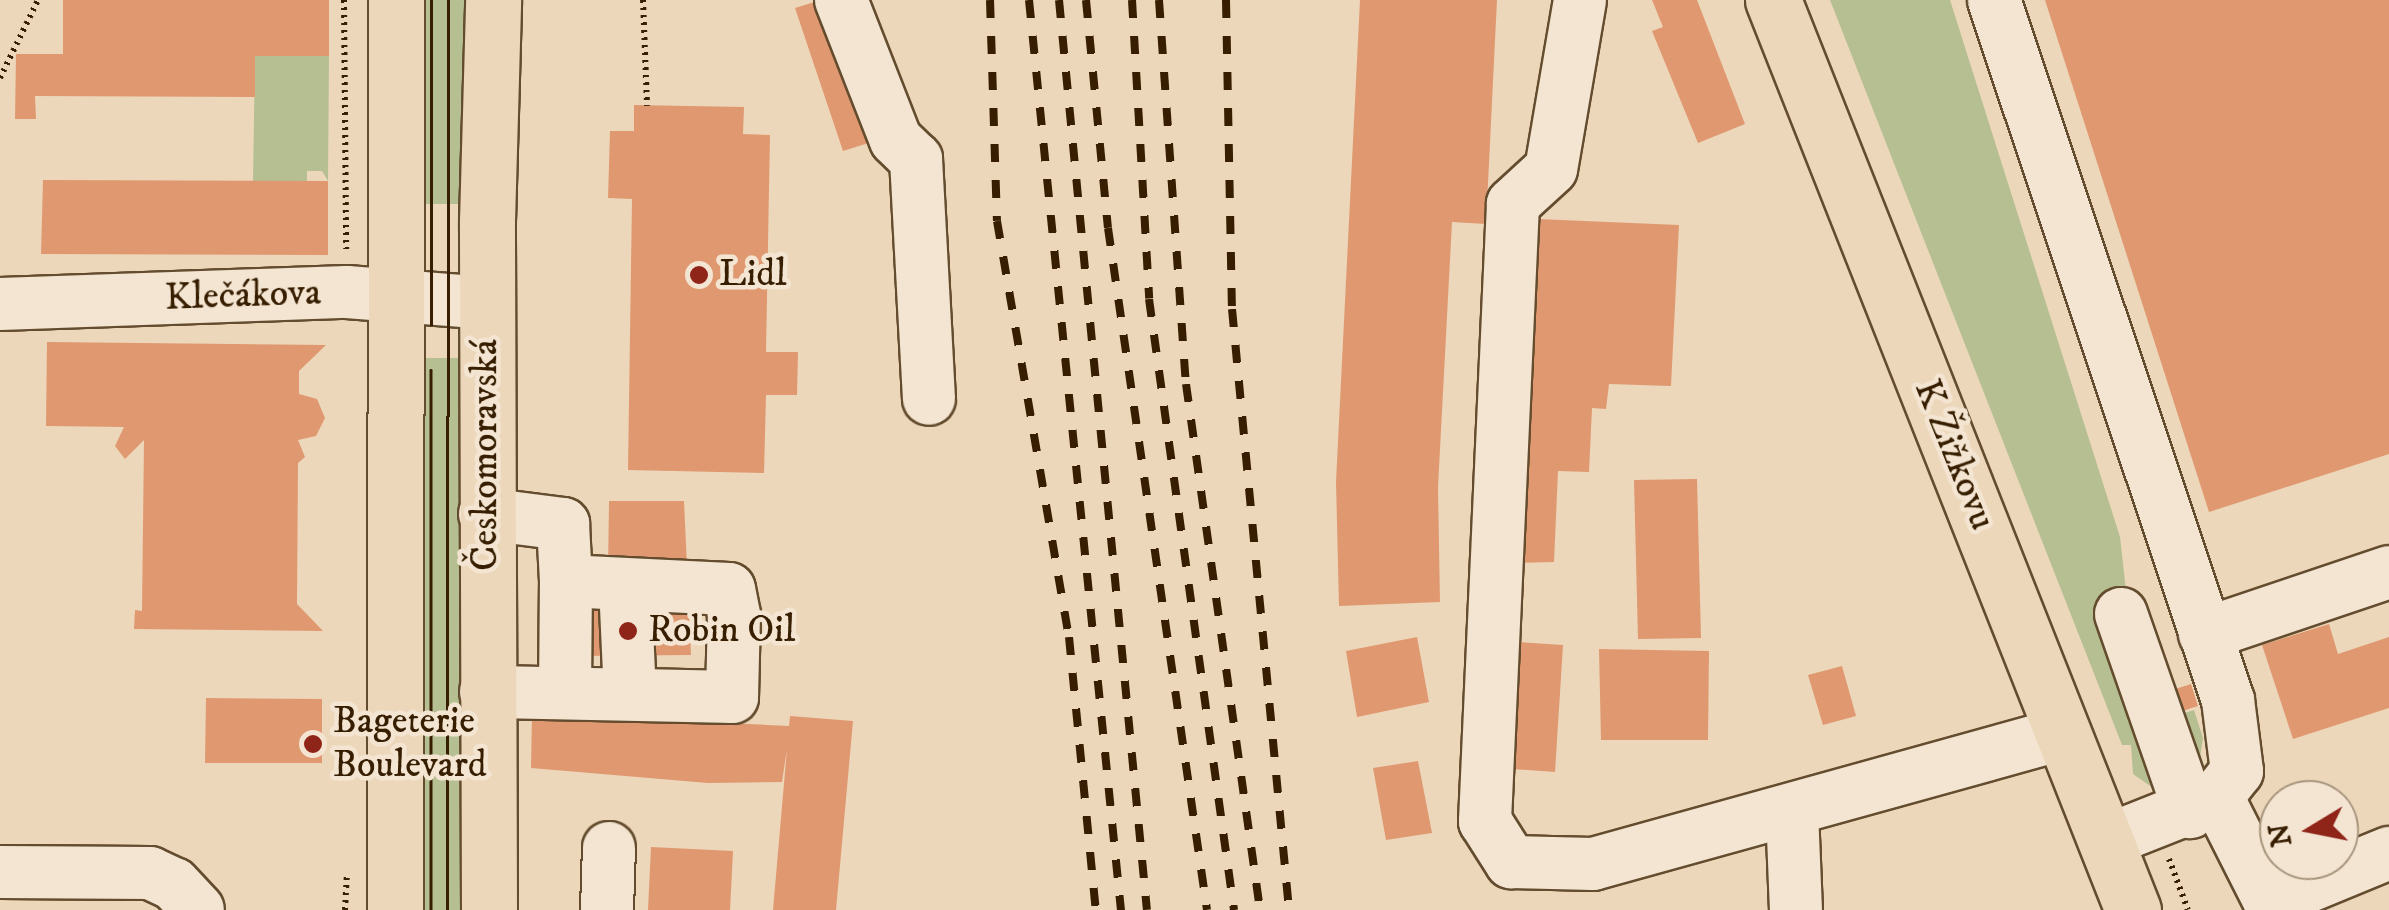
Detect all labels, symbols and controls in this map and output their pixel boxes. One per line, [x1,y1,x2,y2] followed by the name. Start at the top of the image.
[719,252,787,298] place label: Lidl
[688,264,710,286] marker: Lidl
[164,270,322,322] street label: Klečákova
[463,339,509,571] street label: Českomoravská
[1903,373,2005,537] street label: K Žižkovu
[648,608,795,654] place label: Robin Oil
[617,620,639,642] marker: Robin Oil
[333,699,487,788] place label: Bageterie Boulevard
[302,733,324,755] marker: Bageterie Boulevard
[2259,780,2359,880] north arrow
[2262,821,2300,849] text: N

